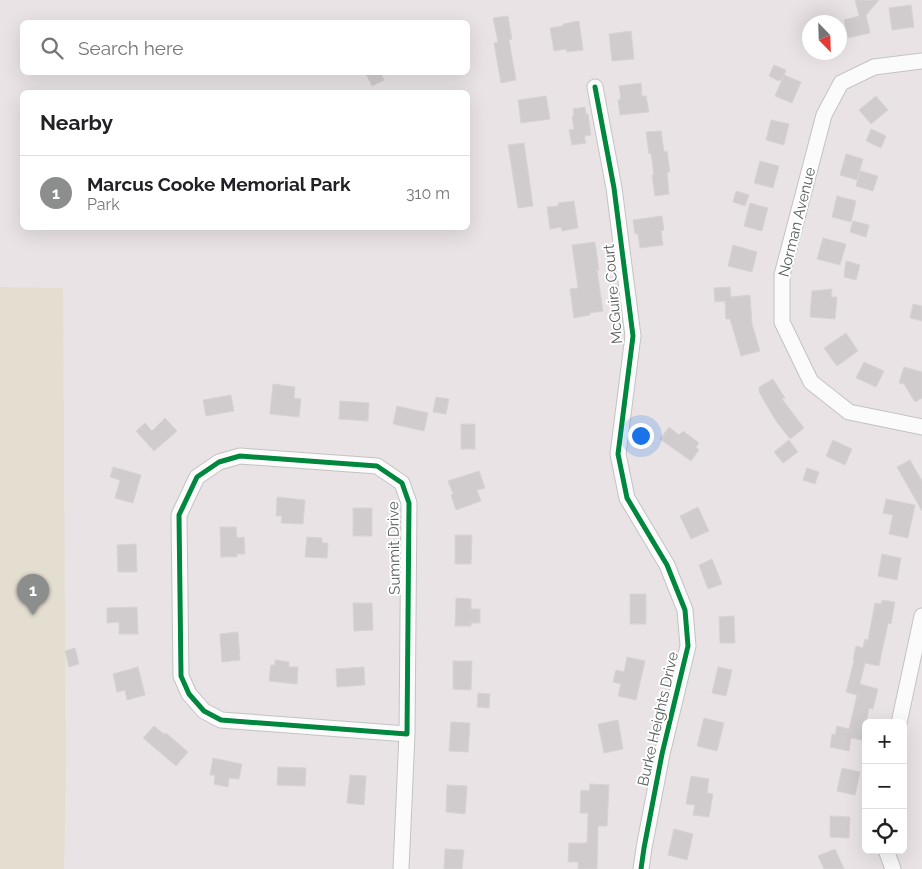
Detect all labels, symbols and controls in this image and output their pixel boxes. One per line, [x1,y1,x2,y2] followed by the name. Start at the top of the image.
[802,15,847,60] north arrow
[20,20,470,75] search box
[38,34,66,62] icon: search
[78,37,184,59] text: Search here
[40,110,113,135] text: Nearby
[775,165,819,279] street label: Norman Avenue
[87,173,351,195] text: Marcus Cooke Memorial Park
[52,184,60,203] text: 1
[406,184,450,203] text: 310 m
[87,195,120,214] text: Park
[600,243,626,345] street label: McGuire Court
[628,423,654,449] your location
[384,501,404,595] street label: Summit Drive
[17,574,49,615] pin: 1
[634,650,682,788] street label: Burke Heights Drive
[862,719,907,854] map controls
[862,719,907,764] button: +
[862,764,907,809] button: −
[862,809,907,854] button: locate

